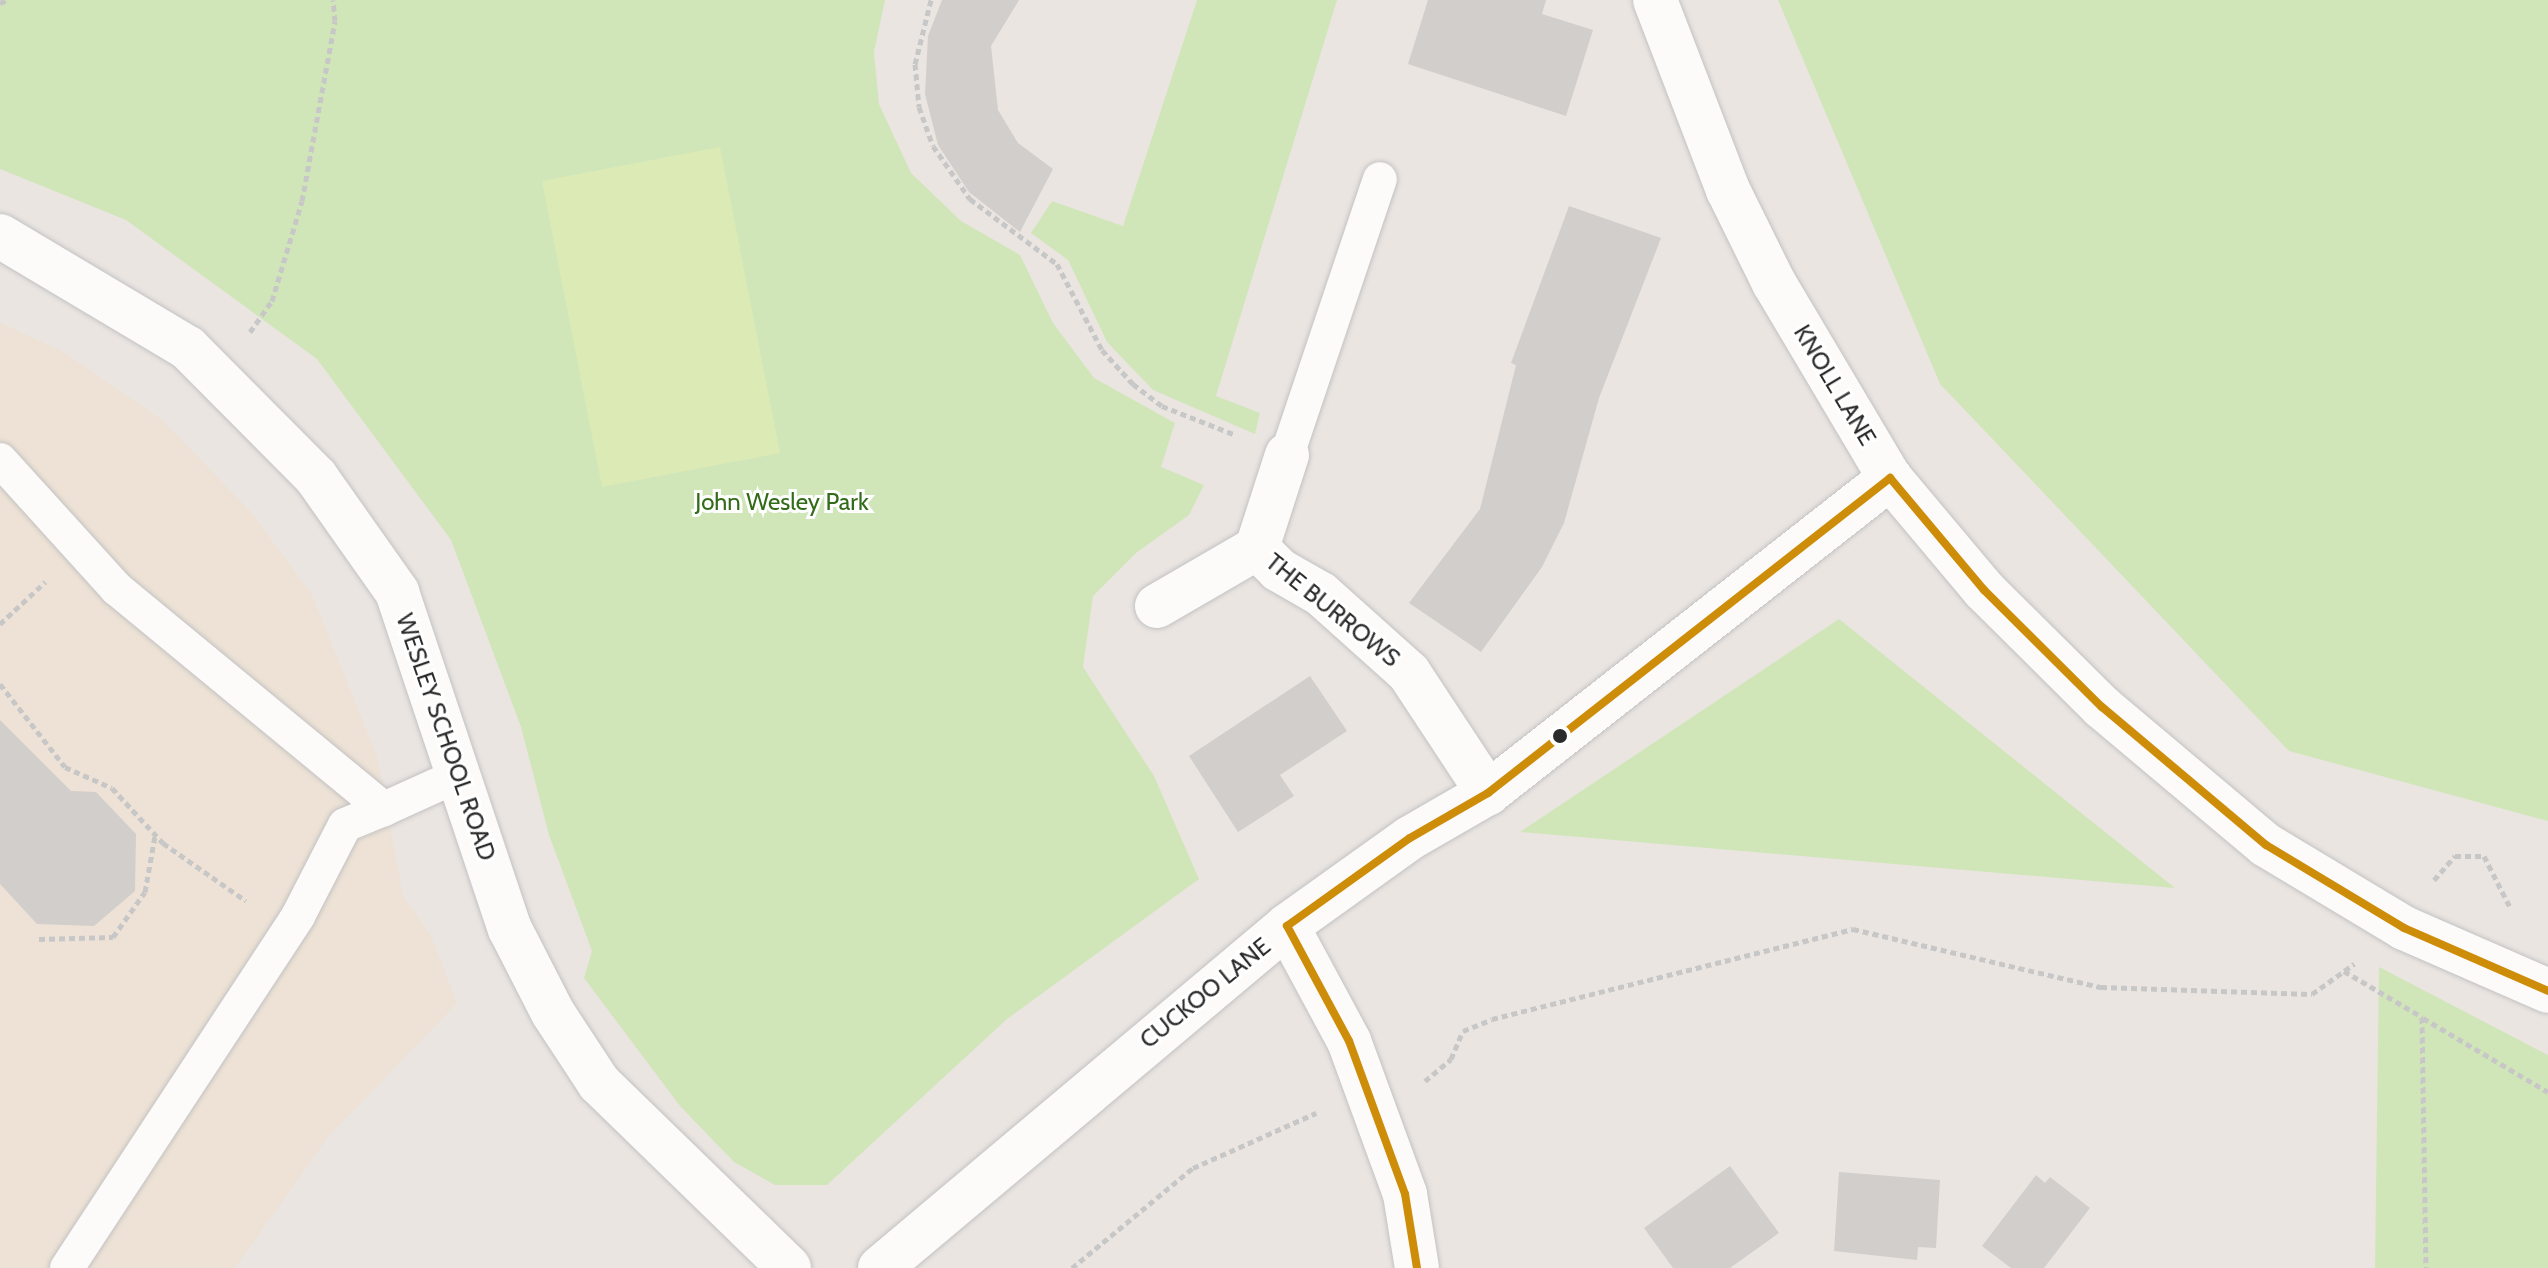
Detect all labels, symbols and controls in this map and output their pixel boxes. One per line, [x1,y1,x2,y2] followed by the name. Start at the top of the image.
[1788,320,1882,450] street label: KNOLL LANE
[695,488,869,516] park label: John Wesley Park
[1260,547,1406,673] street label: THE BURROWS
[390,610,502,864] street label: WESLEY SCHOOL ROAD
[1552,728,1568,744] unlabelled marker
[1134,932,1276,1054] street label: CUCKOO LANE

